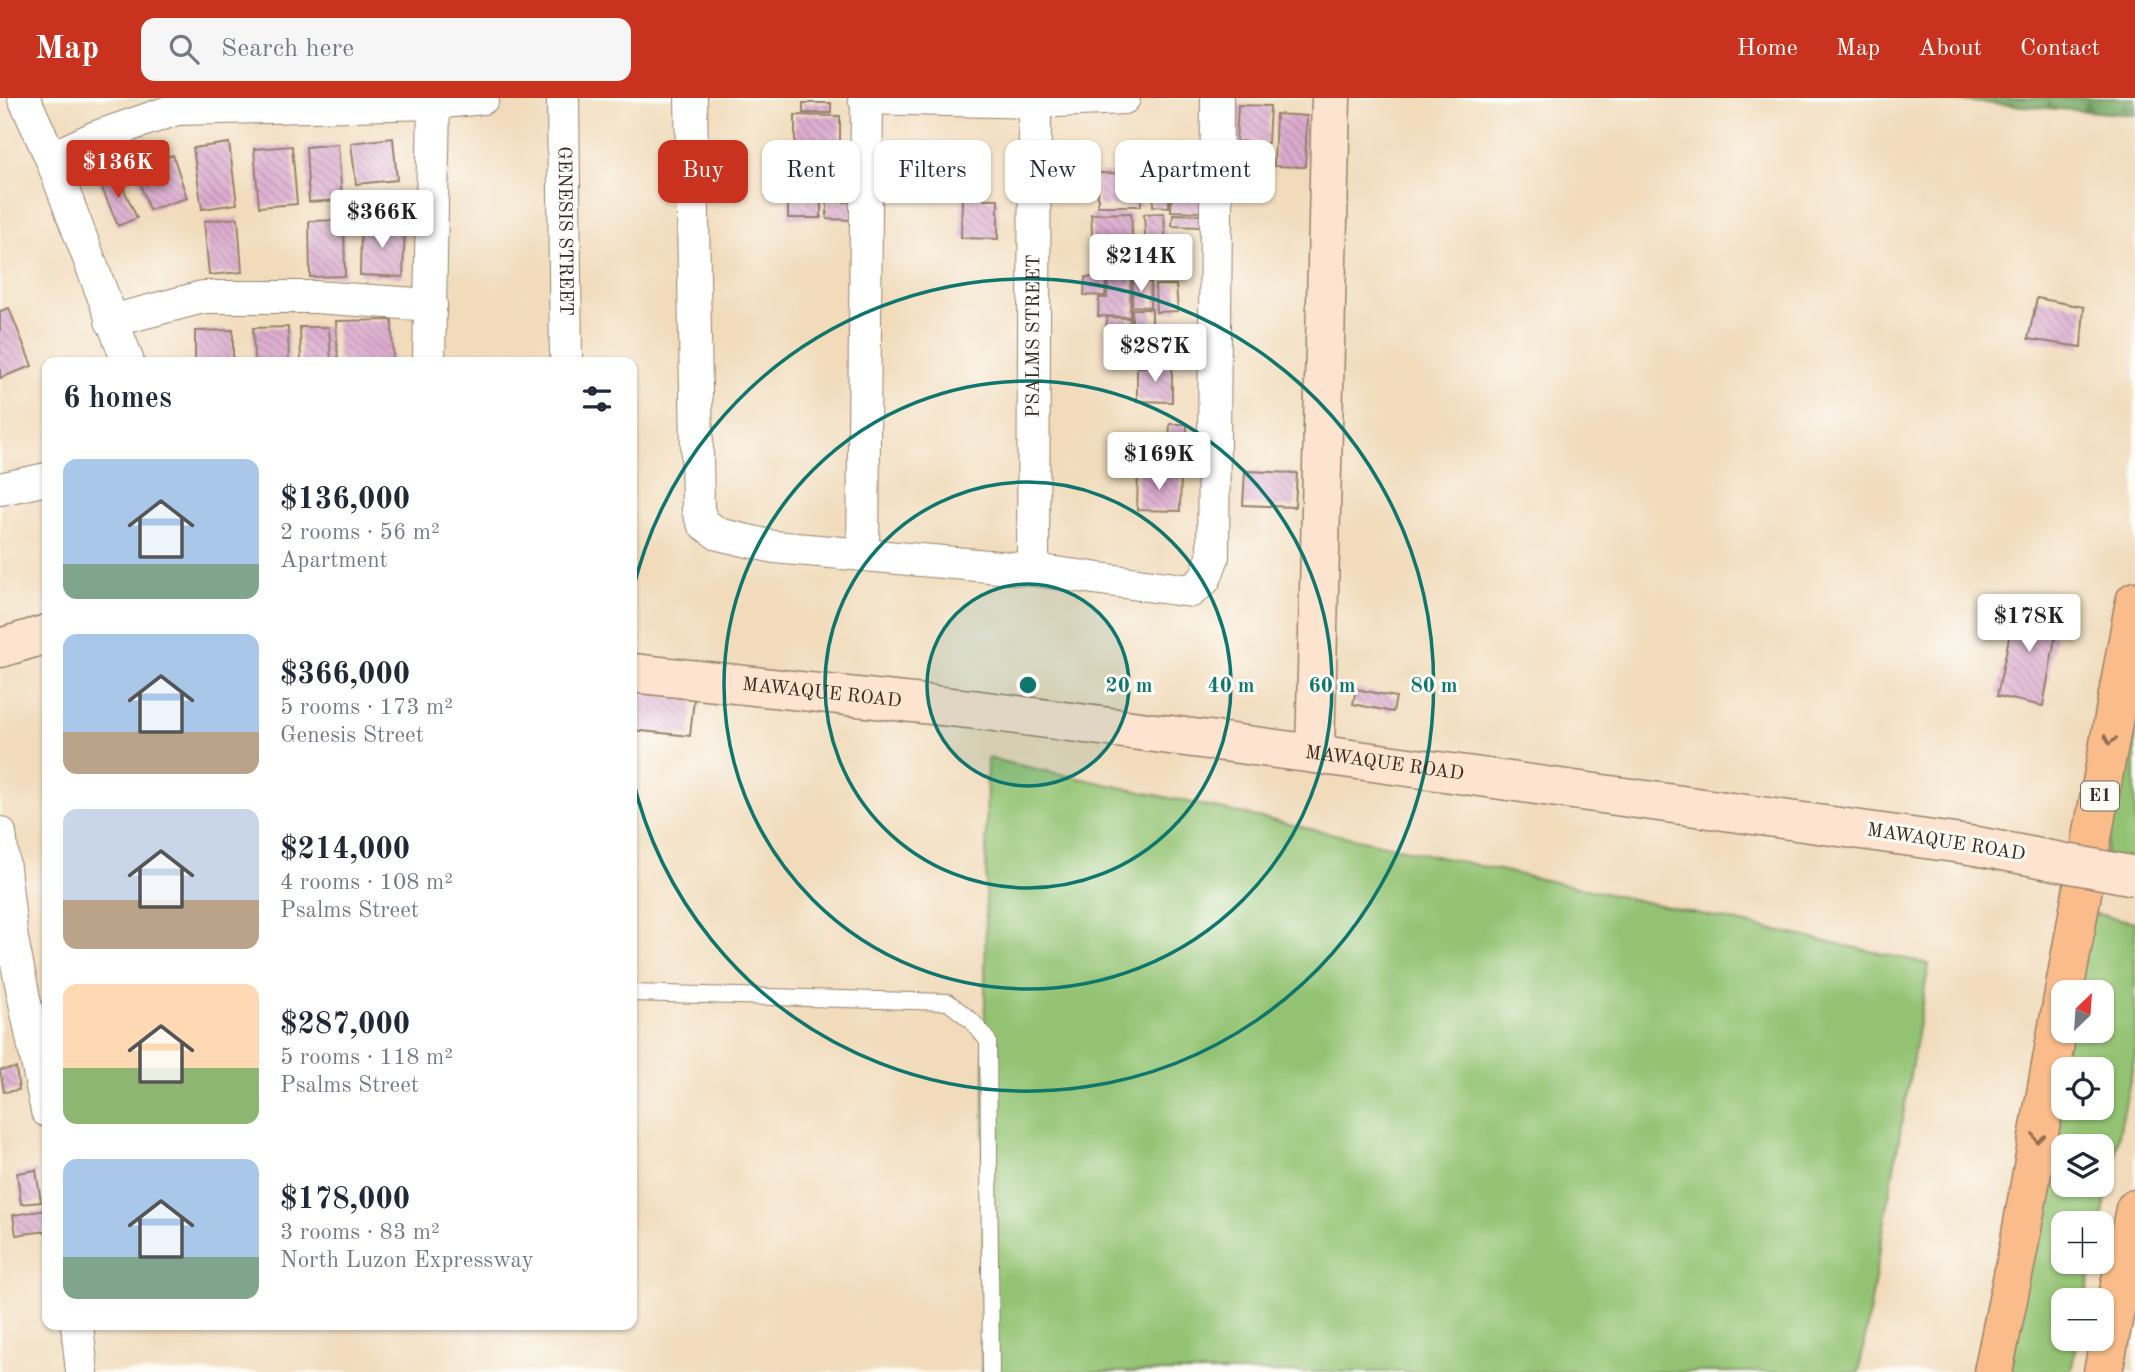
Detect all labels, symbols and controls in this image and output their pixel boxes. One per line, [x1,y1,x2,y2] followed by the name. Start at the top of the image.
[141,18,631,81] search box
[165,30,203,68] icon: search
[35,33,99,66] text: Map
[221,36,354,62] text: Search here
[1737,37,1798,61] text: Home
[1836,37,1880,61] text: Map
[1918,37,1982,61] text: About
[2020,37,2100,61] text: Contact
[69,140,167,200] pin: $136K
[658,140,748,203] chip: Buy
[762,140,860,203] chip: Rent
[874,140,991,203] chip: Filters
[1005,140,1101,203] chip: New
[1115,140,1275,203] chip: Apartment
[554,146,575,316] street label: GENESIS STREET
[82,151,154,174] text: $136K
[333,190,431,250] pin: $366K
[346,201,418,224] text: $366K
[1092,234,1190,294] pin: $214K
[1105,245,1177,268] text: $214K
[1024,254,1044,418] street label: PSALMS STREET
[1106,324,1204,384] pin: $287K
[1119,335,1191,358] text: $287K
[578,380,616,418] icon: filters
[63,384,172,414] text: 6 homes
[1110,432,1208,492] pin: $169K
[1123,443,1195,466] text: $169K
[280,485,410,515] text: $136,000
[119,487,203,571] icon: home
[280,521,440,544] text: 2 rooms · 56 m²
[280,549,388,572] text: Apartment
[1980,594,2078,654] pin: $178K
[1993,605,2065,628] text: $178K
[280,660,410,690] text: $366,000
[119,662,203,746] icon: home
[1016,673,1040,697] centre of rings
[741,675,903,711] street label: MAWAQUE ROAD
[1105,676,1153,697] text: 20 m
[1207,676,1255,697] text: 40 m
[1308,676,1356,697] text: 60 m
[1410,676,1458,697] text: 80 m
[280,696,453,719] text: 5 rooms · 173 m²
[280,724,424,747] text: Genesis Street
[2103,734,2118,746] one-way arrow
[1304,743,1465,784] street label: MAWAQUE ROAD
[2081,782,2119,810] road number: E1
[1865,821,2027,865] street label: MAWAQUE ROAD
[280,835,410,865] text: $214,000
[119,837,203,921] icon: home
[280,871,453,894] text: 4 rooms · 108 m²
[280,899,419,922] text: Psalms Street
[2051,980,2114,1043] north arrow
[2051,980,2114,1351] map controls
[280,1010,410,1040] text: $287,000
[119,1012,203,1096] icon: home
[280,1046,453,1069] text: 5 rooms · 118 m²
[2051,1057,2114,1120] button: locate
[280,1074,419,1097] text: Psalms Street
[2031,1132,2046,1144] one-way arrow
[2051,1134,2114,1197] button: layers
[280,1185,410,1215] text: $178,000
[119,1187,203,1271] icon: home
[2051,1211,2114,1274] button: +
[280,1221,440,1244] text: 3 rooms · 83 m²
[280,1249,534,1272] text: North Luzon Expressway
[2051,1288,2114,1351] button: −

